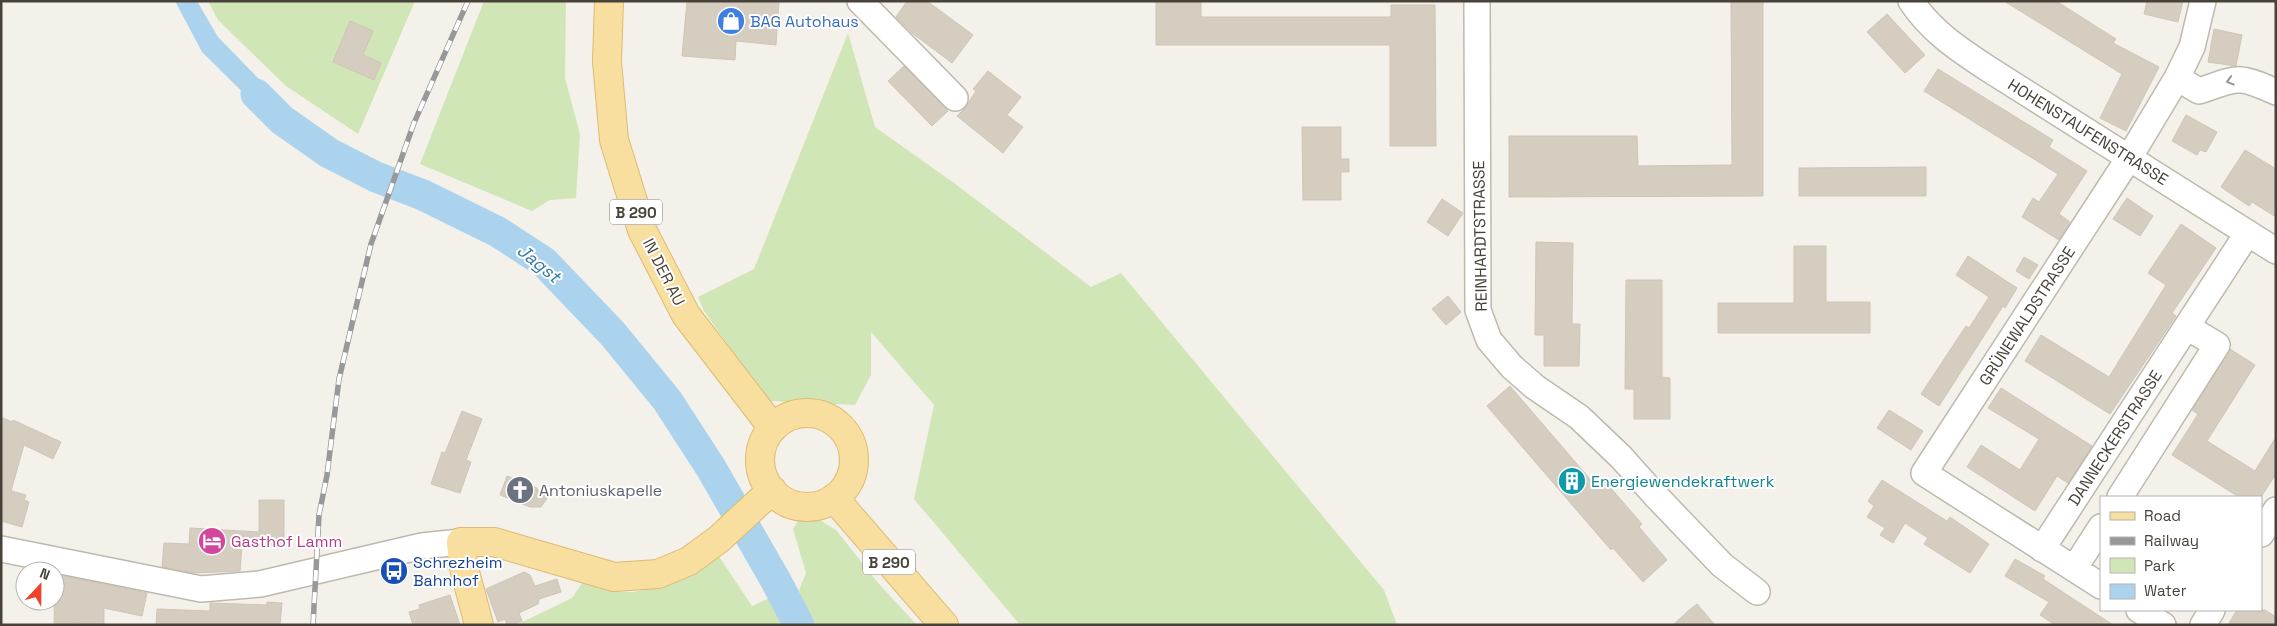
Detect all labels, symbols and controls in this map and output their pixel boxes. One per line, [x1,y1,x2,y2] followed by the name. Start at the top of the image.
[716,6,746,36] shop icon: BAG Autohaus
[750,11,859,32] place label: BAG Autohaus
[2004,74,2172,190] street label: HOHENSTAUFENSTRASSE
[2226,75,2235,86] one-way arrow
[1468,160,1492,312] street label: REINHARDTSTRASSE
[610,200,662,224] road number: B 290
[638,235,690,309] street label: IN DER AU
[513,238,567,289] water label: Jagst
[1974,243,2080,389] street label: GRÜNEWALDSTRASSE
[2063,366,2167,510] street label: DANNECKERSTRASSE
[1557,466,1587,496] building icon: Energiewendekraftwerk
[1591,471,1775,492] place label: Energiewendekraftwerk
[505,475,535,505] church icon: Antoniuskapelle
[539,480,662,501] place label: Antoniuskapelle
[2100,496,2262,611] legend
[2144,506,2181,525] text: Road
[197,526,227,556] hotel icon: Gasthof Lamm
[231,531,342,552] place label: Gasthof Lamm
[2144,531,2199,550] text: Railway
[863,550,915,574] road number: B 290
[413,552,502,591] place label: Schrezheim Bahnhof
[379,556,409,586] bus stop icon: Schrezheim Bahnhof
[2144,556,2175,575] text: Park
[15,561,65,611] north arrow
[37,564,53,584] text: N
[2144,581,2187,600] text: Water

